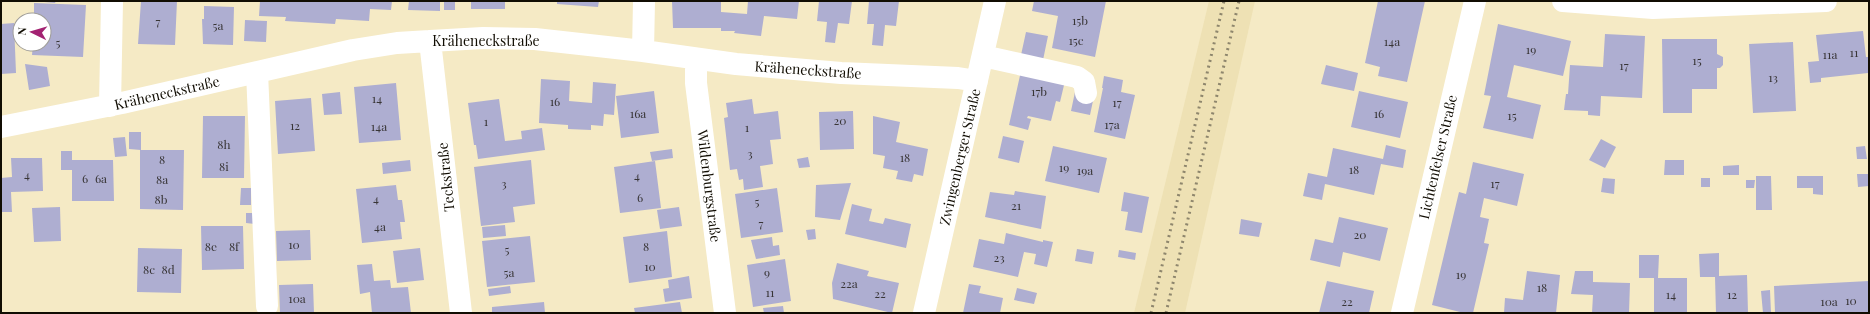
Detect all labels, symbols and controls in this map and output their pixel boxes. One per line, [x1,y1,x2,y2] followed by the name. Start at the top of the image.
[12,12,52,52] north arrow
[1072,12,1088,28] house number: 15b
[156,13,161,29] house number: 7
[213,17,223,33] house number: 5a
[14,26,29,36] text: N
[432,31,540,50] street label: Kräheneckstraße
[1068,32,1084,48] house number: 15c
[1384,33,1400,49] house number: 14a
[56,34,61,50] house number: 5
[1526,41,1536,57] house number: 19
[1850,44,1859,60] house number: 11
[1823,46,1837,62] house number: 11a
[1692,52,1702,68] house number: 15
[754,56,862,83] street label: Kräheneckstraße
[1619,57,1629,73] house number: 17
[1768,69,1778,85] house number: 13
[112,71,221,114] street label: Kräheneckstraße
[1031,83,1047,99] house number: 17b
[935,87,984,227] street label: Zwingenberger Straße
[372,90,382,106] house number: 14
[550,93,560,109] house number: 16
[1414,93,1461,221] street label: Lichtenfelser Straße
[1112,94,1122,110] house number: 17
[630,105,646,121] house number: 16a
[1374,105,1384,121] house number: 16
[1507,107,1517,123] house number: 15
[834,112,846,128] house number: 20
[484,113,489,129] house number: 1
[1104,116,1120,132] house number: 17a
[290,117,300,133] house number: 12
[371,118,387,134] house number: 14a
[745,119,750,135] house number: 1
[693,128,726,243] street label: Wildenburgstraße
[217,136,231,152] house number: 8h
[432,142,459,213] street label: Teckstraße
[747,145,753,161] house number: 3
[900,149,910,165] house number: 18
[159,151,165,167] house number: 8
[219,158,229,174] house number: 8i
[1059,159,1069,175] house number: 19
[1349,161,1359,177] house number: 18
[1077,162,1093,178] house number: 19a
[24,166,30,182] house number: 4
[634,167,640,183] house number: 4
[82,170,88,186] house number: 6
[95,170,107,186] house number: 6a
[156,171,168,187] house number: 8a
[501,175,507,191] house number: 3
[1490,175,1500,191] house number: 17
[637,189,643,205] house number: 6
[373,190,379,206] house number: 4
[155,191,168,207] house number: 8b
[755,193,760,209] house number: 5
[1011,197,1022,213] house number: 21
[759,215,764,231] house number: 7
[374,218,386,234] house number: 4a
[1354,226,1366,242] house number: 20
[288,236,300,252] house number: 10
[205,238,217,254] house number: 8e
[229,238,240,254] house number: 8f
[643,238,649,254] house number: 8
[505,241,510,257] house number: 5
[993,249,1005,265] house number: 23
[644,258,656,274] house number: 10
[143,261,155,277] house number: 8c
[161,261,175,277] house number: 8d
[504,264,514,280] house number: 5a
[764,264,770,280] house number: 9
[1456,266,1466,282] house number: 19
[840,275,858,291] house number: 22a
[1537,279,1547,295] house number: 18
[766,284,775,300] house number: 11
[874,285,886,301] house number: 22
[1666,286,1676,302] house number: 14
[1727,286,1737,302] house number: 12
[288,290,306,306] house number: 10a
[1845,292,1857,308] house number: 10
[1341,293,1353,309] house number: 22
[1820,293,1838,309] house number: 10a

